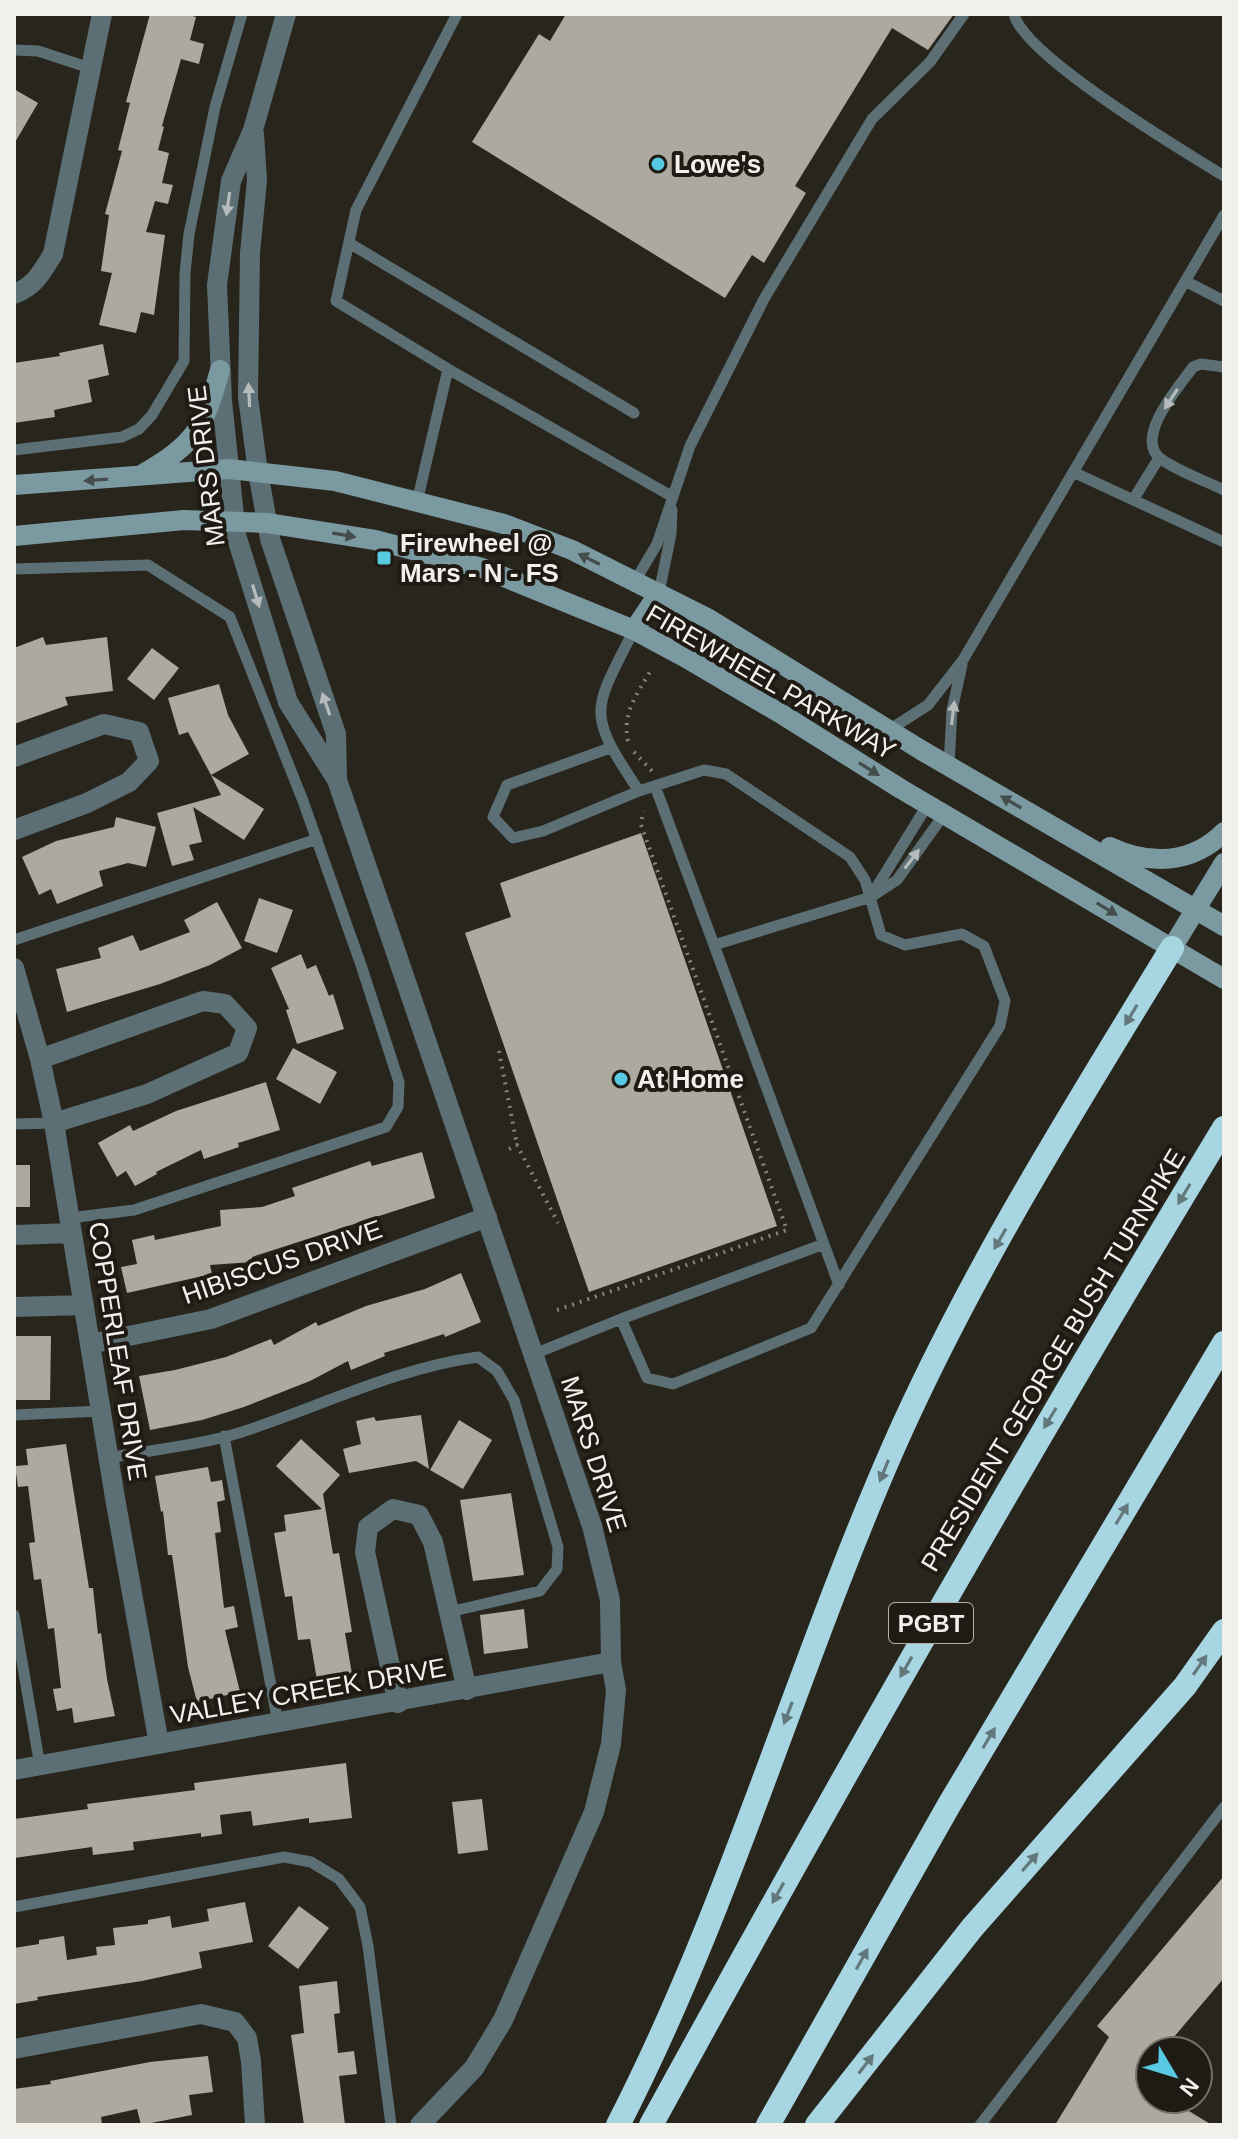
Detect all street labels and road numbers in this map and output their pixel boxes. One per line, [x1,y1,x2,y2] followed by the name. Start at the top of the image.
[181,384,231,548] street label: MARS DRIVE
[641,598,901,766] street label: FIREWHEEL PARKWAY
[915,1143,1191,1577] street label: PRESIDENT GEORGE BUSH TURNPIKE
[178,1214,386,1310] street label: HIBISCUS DRIVE
[83,1220,153,1482] street label: COPPERLEAF DRIVE
[555,1372,633,1536] street label: MARS DRIVE
[889,1603,973,1643] road number: PGBT
[168,1652,448,1730] street label: VALLEY CREEK DRIVE

